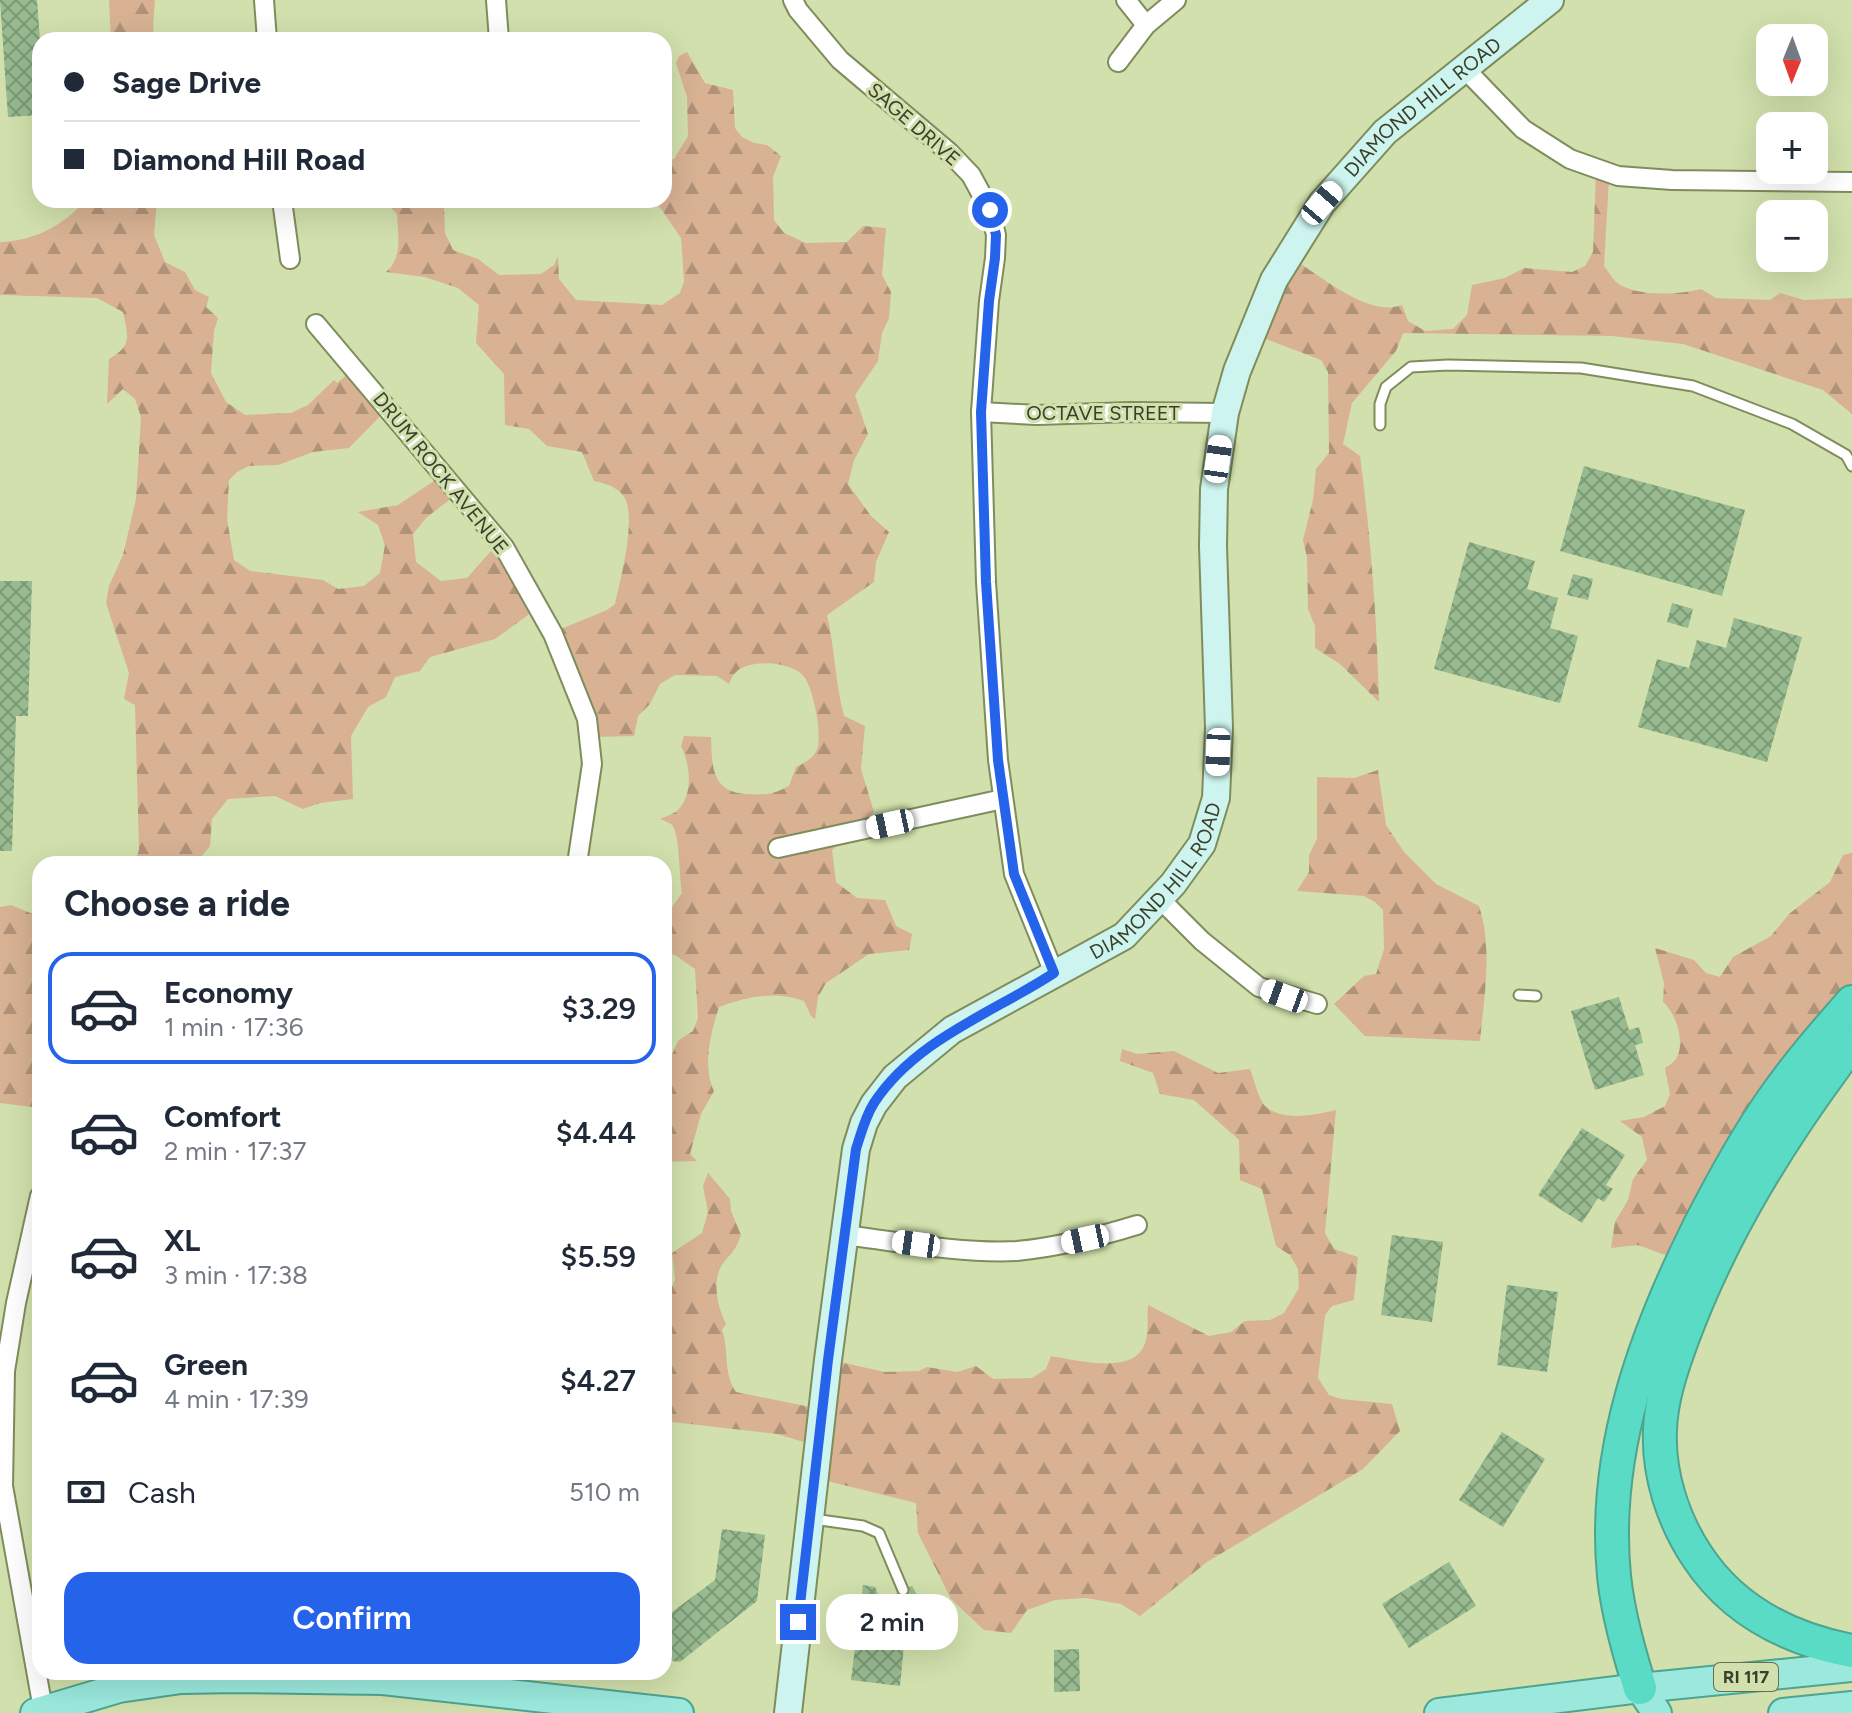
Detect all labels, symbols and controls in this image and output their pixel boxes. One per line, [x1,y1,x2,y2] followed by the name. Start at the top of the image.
[1756,24,1828,96] north arrow
[1756,24,1828,272] map controls
[1339,32,1506,182] street label: DIAMOND HILL ROAD
[112,64,261,101] text: Sage Drive
[863,77,965,171] street label: SAGE DRIVE
[1756,112,1828,184] button: +
[112,141,365,178] text: Diamond Hill Road
[1297,177,1347,229] car
[972,192,1008,228] route start
[1756,200,1828,272] button: −
[368,387,514,559] street label: DRUM ROCK AVENUE
[1026,401,1180,425] street label: OCTAVE STREET
[1203,434,1233,484] car
[1205,728,1231,776] car
[1085,800,1226,964] street label: DIAMOND HILL ROAD
[864,807,916,841] car
[64,882,290,925] text: Choose a ride
[68,972,140,1044] icon: car
[164,974,293,1011] text: Economy
[1257,977,1311,1015] car
[561,990,636,1027] text: $3.29
[164,1011,303,1043] text: 1 min · 17:36
[68,1096,140,1168] icon: car
[164,1098,282,1135] text: Comfort
[556,1114,636,1151] text: $4.44
[164,1135,306,1167] text: 2 min · 17:37
[68,1220,140,1292] icon: car
[164,1222,200,1259] text: XL
[1059,1222,1111,1256] car
[891,1229,941,1259] car
[560,1238,636,1275] text: $5.59
[164,1259,308,1291] text: 3 min · 17:38
[68,1344,140,1416] icon: car
[164,1346,248,1383] text: Green
[560,1362,636,1399] text: $4.27
[164,1383,309,1415] text: 4 min · 17:39
[64,1470,108,1514] icon: cash
[128,1474,196,1511] text: Cash
[569,1476,640,1508] text: 510 m
[64,1572,640,1664] button: Confirm
[826,1594,958,1650] callout: 2 min
[780,1604,816,1640] route end
[860,1606,924,1638] text: 2 min
[1714,1663,1778,1691] road number: RI 117

